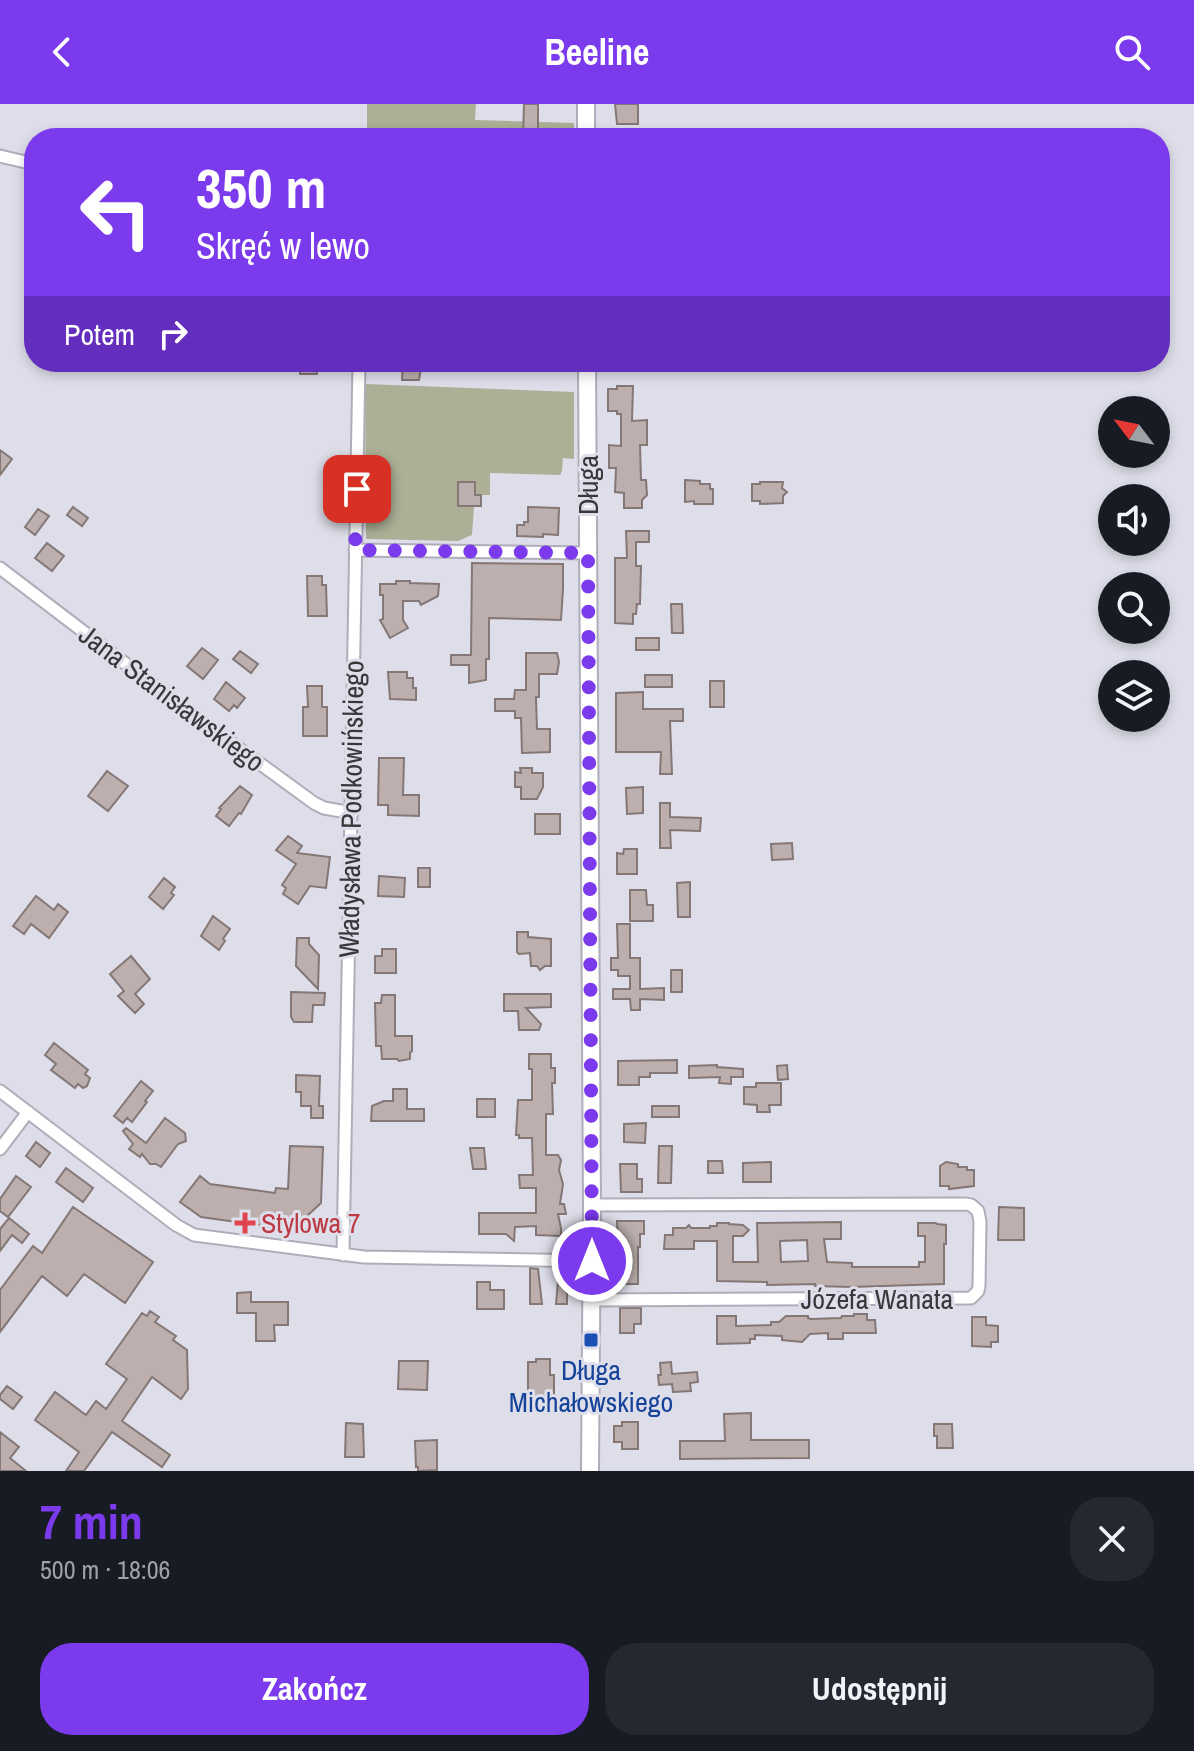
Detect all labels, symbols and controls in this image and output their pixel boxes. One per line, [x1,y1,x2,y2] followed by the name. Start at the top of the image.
[544,28,650,76] text: Beeline
[40,30,84,74] icon: back
[1110,30,1154,74] icon: search
[196,150,326,225] text: 350 m
[64,160,168,264] icon: left
[196,222,370,270] text: Skręć w lewo
[151,312,195,356] icon: right
[64,314,135,354] text: Potem
[1098,396,1170,468] north arrow
[1098,396,1170,732] map controls
[323,455,391,523] pin
[569,455,607,515] street label: Długa
[335,467,379,511] icon: arrive
[1098,484,1170,556] button: sound
[1098,572,1170,644] button: search
[71,616,273,780] street label: Jana Stanisławskiego
[329,660,373,958] street label: Władysława Podkowińskiego
[1098,660,1170,732] button: layers
[261,1204,361,1242] place label: Stylowa 7
[236,1214,254,1232] marker: Stylowa 7
[550,1219,634,1303] position arrow
[801,1280,953,1318] street label: Józefa Wanata
[582,1331,600,1349] marker: Długa Michałowskiego
[509,1351,673,1421] place label: Długa Michałowskiego
[40,1489,143,1554] text: 7 min
[1070,1497,1154,1581] button: close
[40,1552,170,1587] text: 500 m · 18:06
[40,1643,589,1735] button: Zakończ
[605,1643,1154,1735] button: Udostępnij

